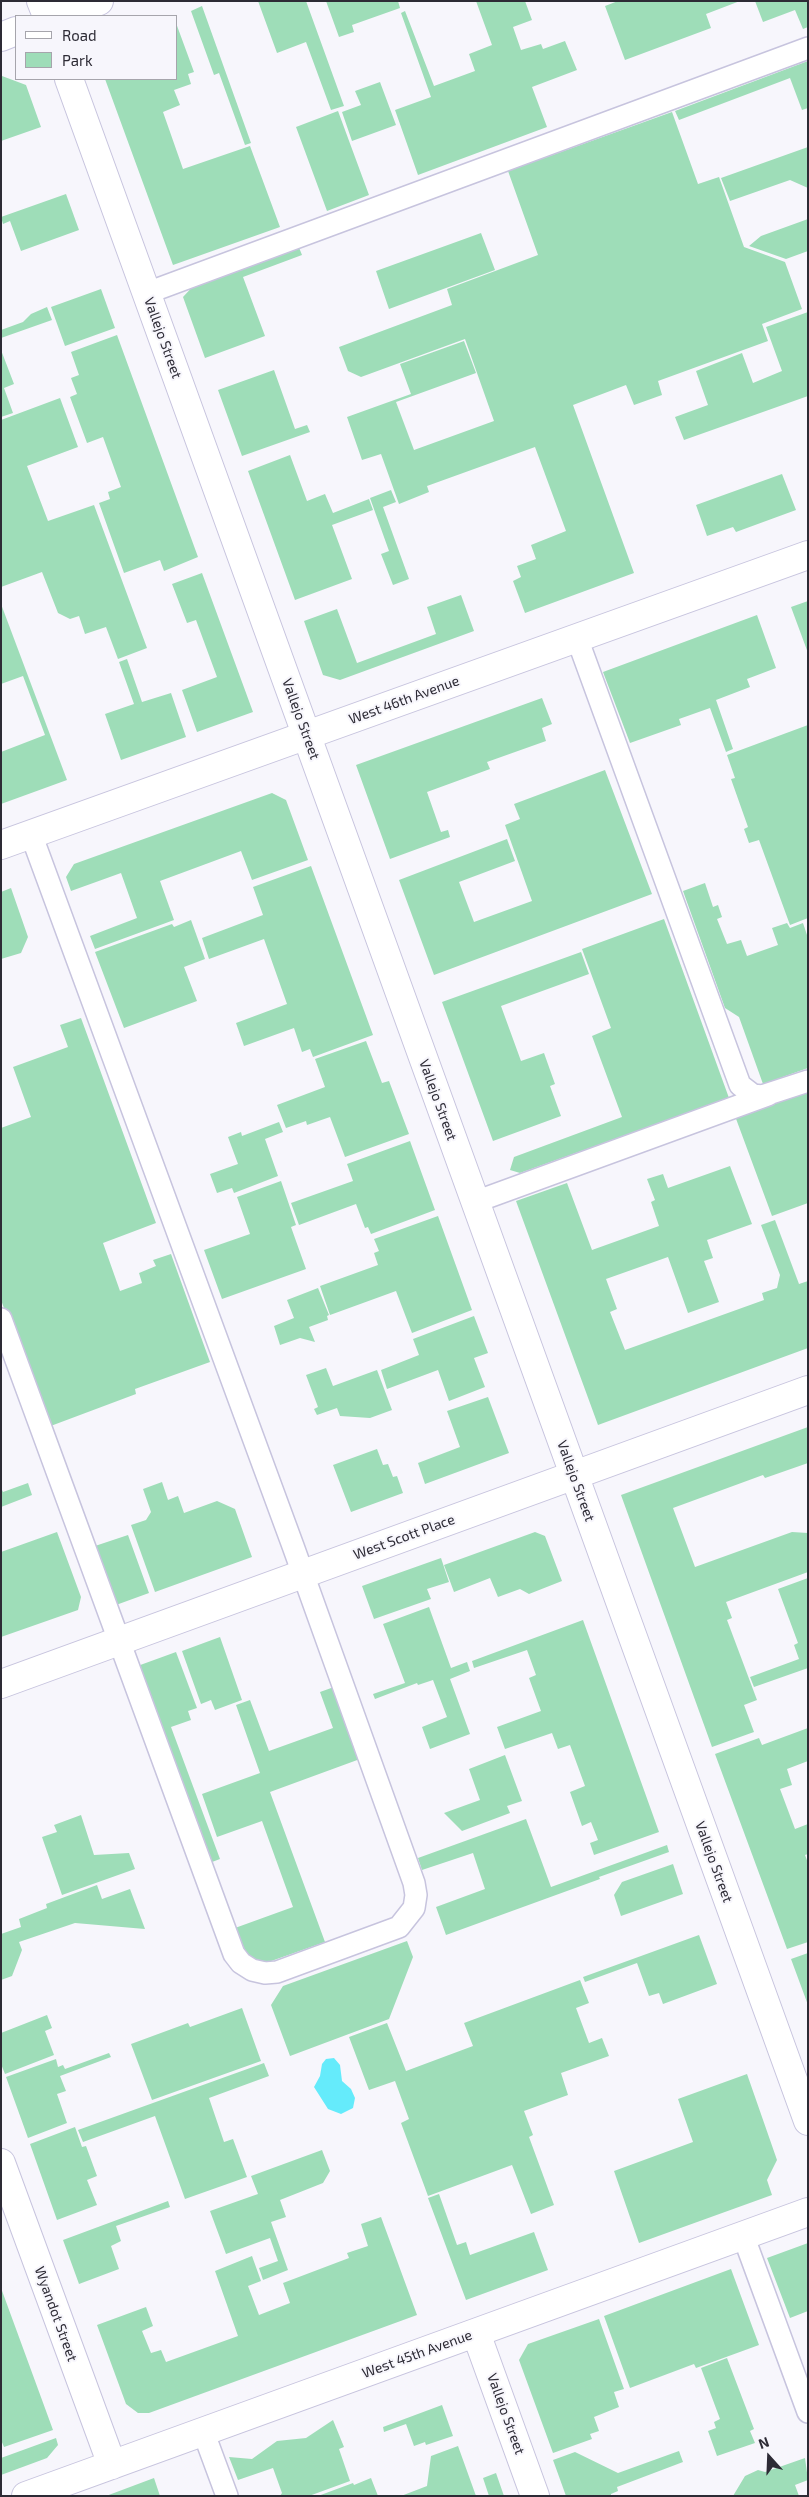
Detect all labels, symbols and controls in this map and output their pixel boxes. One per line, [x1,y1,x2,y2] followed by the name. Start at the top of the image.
[15,15,178,80] legend
[62,26,97,44] text: Road
[62,51,93,69] text: Park
[141,295,185,381] street label: Vallejo Street
[347,672,461,728] street label: West 46th Avenue
[279,676,323,762] street label: Vallejo Street
[416,1057,460,1143] street label: Vallejo Street
[554,1438,598,1524] street label: Vallejo Street
[351,1511,457,1563] street label: West Scott Place
[692,1819,736,1905] street label: Vallejo Street
[31,2264,81,2364] street label: Wyandot Street
[360,2326,474,2382] street label: West 45th Avenue
[484,2371,528,2457] street label: Vallejo Street
[744,2432,794,2482] north arrow
[756,2433,771,2452] text: N

